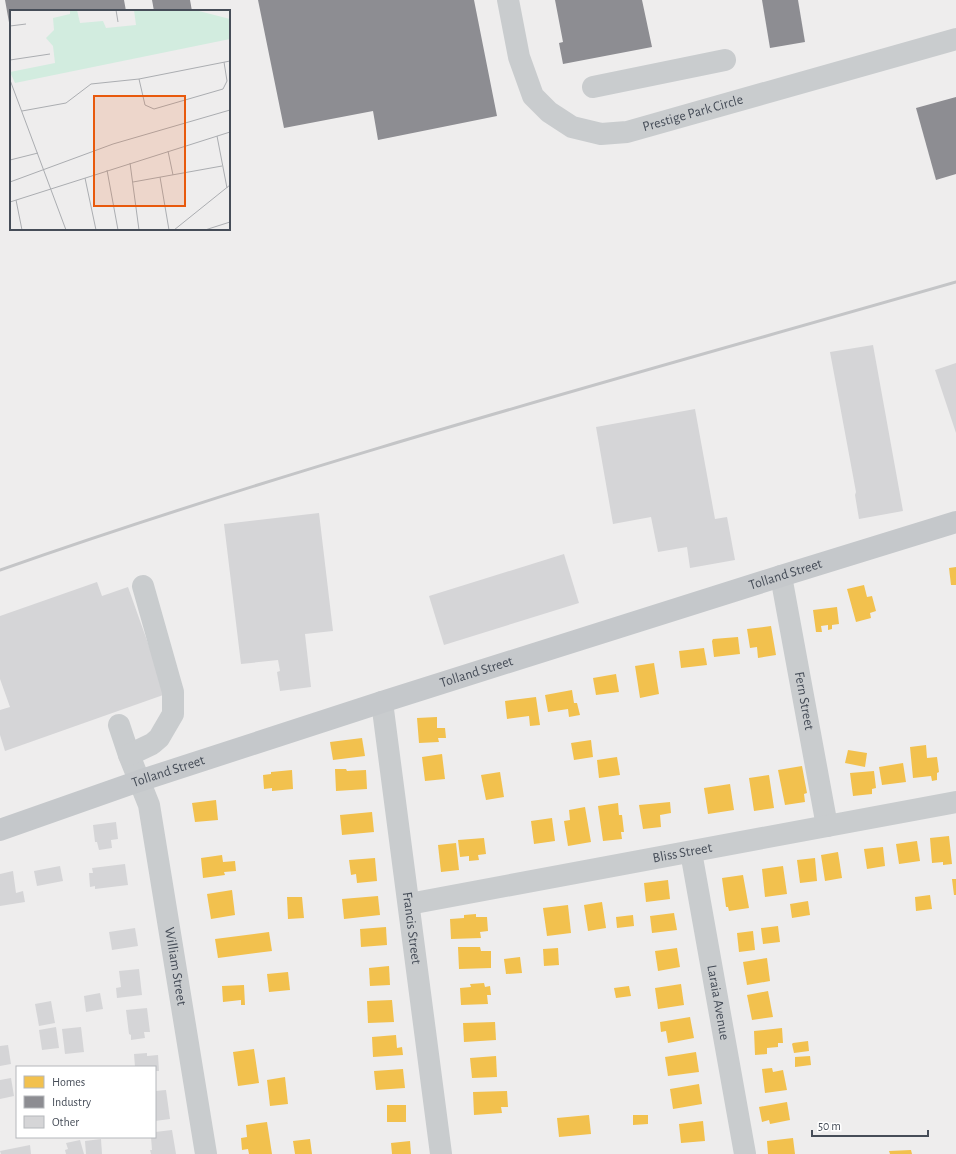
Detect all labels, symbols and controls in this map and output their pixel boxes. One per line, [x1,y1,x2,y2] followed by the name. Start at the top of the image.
[10,10,230,230] inset map
[641,93,745,134] street label: Prestige Park Circle
[747,557,824,593] street label: Tolland Street
[438,654,515,690] street label: Tolland Street
[792,671,816,732] street label: Fern Street
[130,753,207,790] street label: Tolland Street
[651,841,714,865] street label: Bliss Street
[400,891,423,966] street label: Francis Street
[162,926,189,1007] street label: William Street
[704,964,732,1041] street label: Laraia Avenue
[16,1066,156,1138] legend
[52,1076,85,1088] text: Homes
[52,1096,91,1109] text: Industry
[812,1112,928,1138] scale bar
[52,1116,79,1128] text: Other
[818,1120,841,1132] text: 50 m

